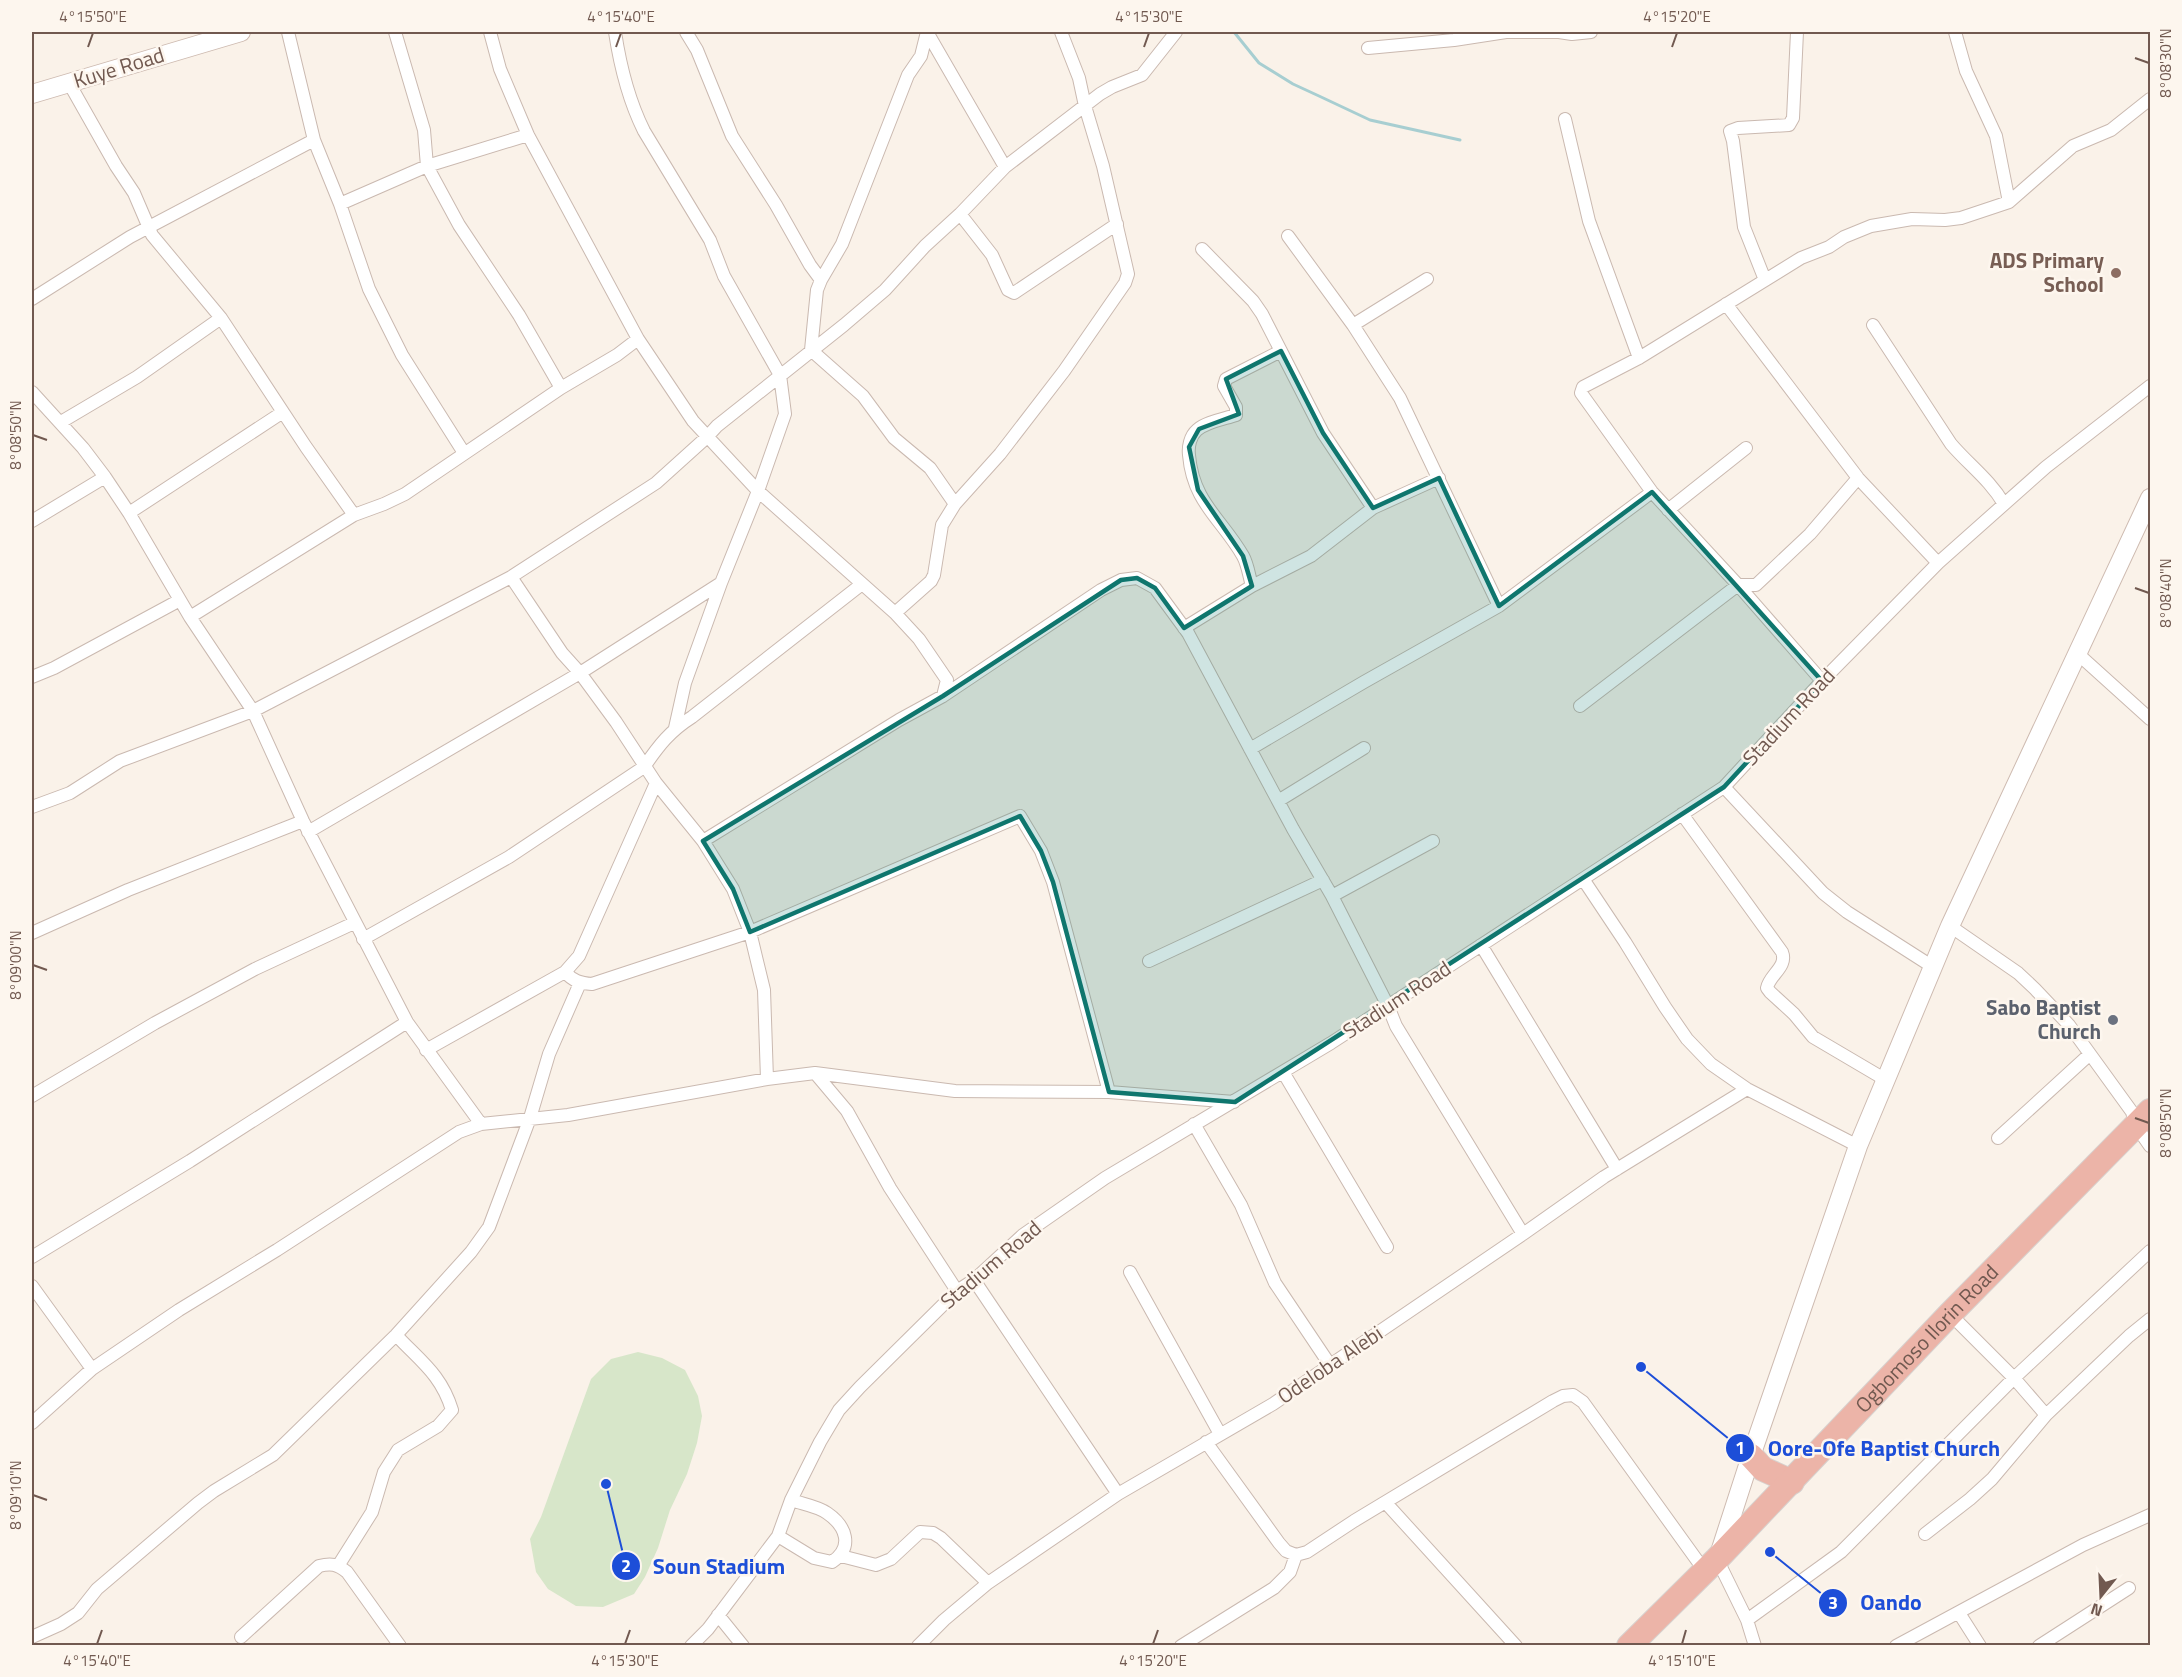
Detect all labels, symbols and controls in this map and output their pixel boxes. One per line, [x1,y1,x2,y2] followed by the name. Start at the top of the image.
[59,5,127,28] text: 4°15'50"E
[587,5,655,28] text: 4°15'40"E
[1115,5,1183,28] text: 4°15'30"E
[1643,5,1711,28] text: 4°15'20"E
[2154,28,2177,98] text: 8°08'30"N
[69,38,168,96] street label: Kuye Road
[1990,244,2104,300] place label: ADS Primary School
[2109,266,2123,280] marker: ADS Primary School
[4,400,27,470] text: 8°08'50"N
[2154,558,2177,628] text: 8°08'40"N
[1734,660,1842,772] street label: Stadium Road
[4,930,27,1000] text: 8°09'00"N
[1336,952,1457,1046] street label: Stadium Road
[1986,991,2101,1047] place label: Sabo Baptist Church
[2106,1013,2120,1027] marker: Sabo Baptist Church
[2154,1088,2177,1158] text: 8°08'50"N
[933,1212,1048,1316] street label: Stadium Road
[1847,1257,2005,1420] street label: Ogbomoso Ilorin Road
[1270,1317,1389,1411] street label: Odeloba Alebi
[1725,1428,2012,1468] callout: Oore-Ofe Baptist Church
[1768,1431,2000,1465] text: Oore-Ofe Baptist Church
[1735,1434,1745,1461] text: 1
[4,1460,27,1530] text: 8°09'10"N
[611,1546,797,1586] callout: Soun Stadium
[653,1549,785,1583] text: Soun Stadium
[621,1552,631,1579] text: 2
[2071,1566,2131,1626] north arrow
[1818,1583,1934,1623] callout: Oando
[1860,1585,1922,1619] text: Oando
[1828,1589,1838,1616] text: 3
[2087,1597,2105,1623] text: N
[63,1649,131,1672] text: 4°15'40"E
[591,1649,659,1672] text: 4°15'30"E
[1119,1649,1187,1672] text: 4°15'20"E
[1648,1649,1716,1672] text: 4°15'10"E

